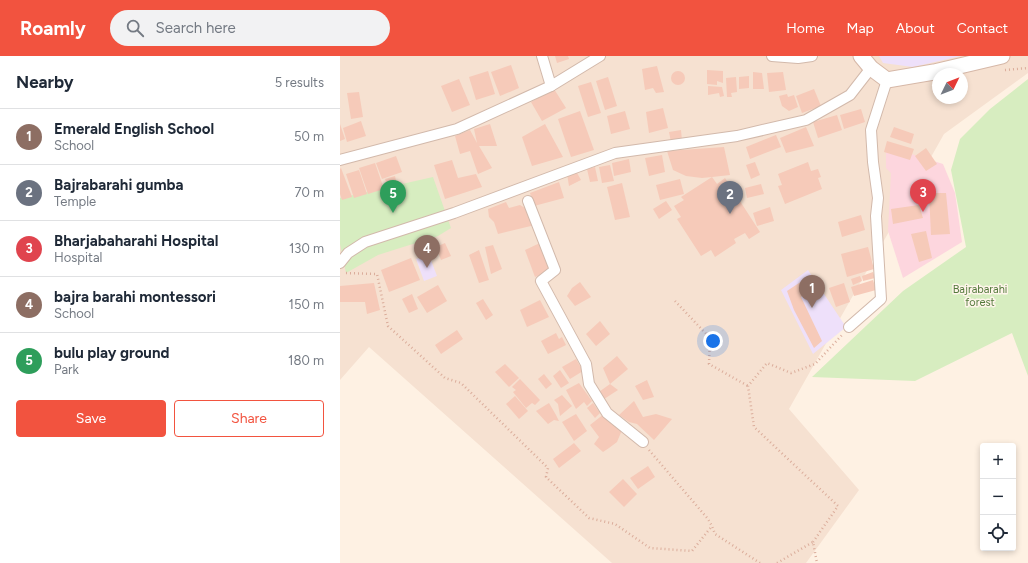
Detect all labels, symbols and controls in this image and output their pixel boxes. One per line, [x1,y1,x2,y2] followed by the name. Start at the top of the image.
[110,10,390,46] search box
[20,17,86,40] text: Roamly
[124,17,146,39] icon: search
[156,19,236,37] text: Search here
[786,20,825,37] text: Home
[847,20,874,37] text: Map
[896,20,935,37] text: About
[957,20,1008,37] text: Contact
[932,68,968,104] north arrow
[16,72,74,92] text: Nearby
[275,75,324,90] text: 5 results
[54,120,214,138] text: Emerald English School
[26,129,32,144] text: 1
[294,129,324,144] text: 50 m
[54,138,94,153] text: School
[54,176,183,194] text: Bajrabarahi gumba
[910,179,936,212] pin: 3
[380,180,406,213] pin: 5
[717,181,743,214] pin: 2
[25,185,33,200] text: 2
[294,185,324,200] text: 70 m
[54,194,96,209] text: Temple
[54,232,218,250] text: Bharjabaharahi Hospital
[414,235,440,268] pin: 4
[25,241,33,256] text: 3
[289,241,324,256] text: 130 m
[54,250,102,265] text: Hospital
[799,275,825,308] pin: 1
[953,283,1007,309] park label: Bajrabarahi forest
[54,288,216,306] text: bajra barahi montessori
[25,297,33,312] text: 4
[289,297,324,312] text: 150 m
[54,306,94,321] text: School
[703,331,723,351] your location
[54,344,169,362] text: bulu play ground
[25,353,33,368] text: 5
[288,353,324,368] text: 180 m
[54,362,79,377] text: Park
[16,400,166,437] button: Save
[174,400,324,437] button: Share
[980,443,1016,551] map controls
[980,443,1016,479] button: +
[980,479,1016,515] button: −
[980,515,1016,551] button: locate

